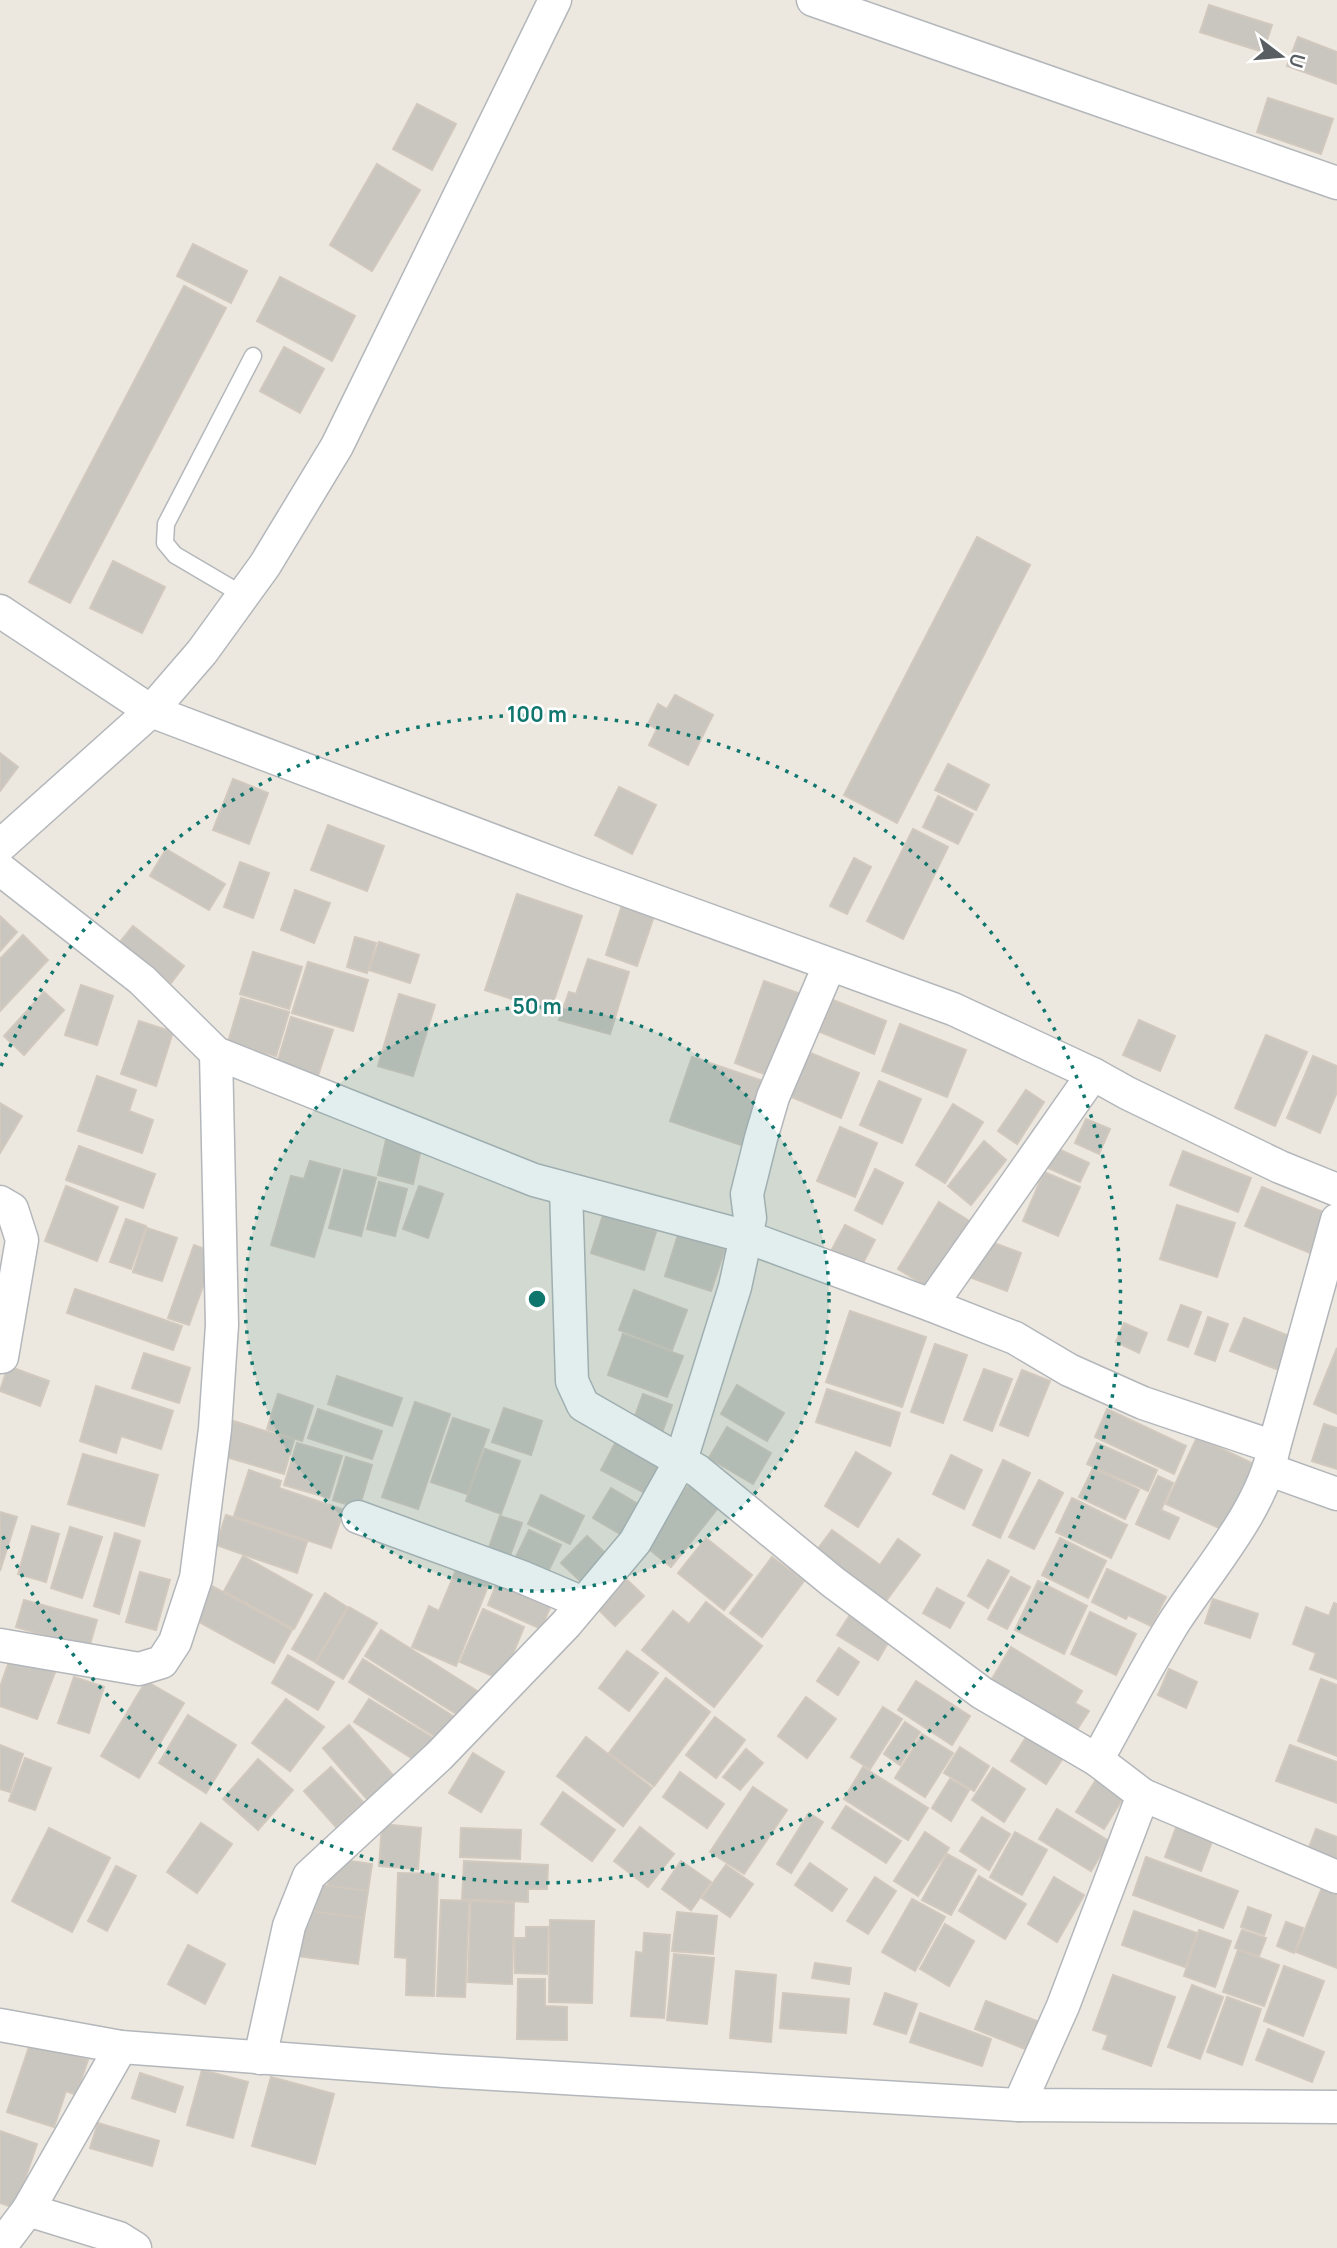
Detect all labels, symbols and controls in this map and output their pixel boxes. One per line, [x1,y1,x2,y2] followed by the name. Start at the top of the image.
[1246,21,1316,91] north arrow
[1283,51,1312,71] text: U
[507,700,567,728] text: 100 m
[512,992,562,1020] text: 50 m
[525,1287,549,1311] centre of rings

